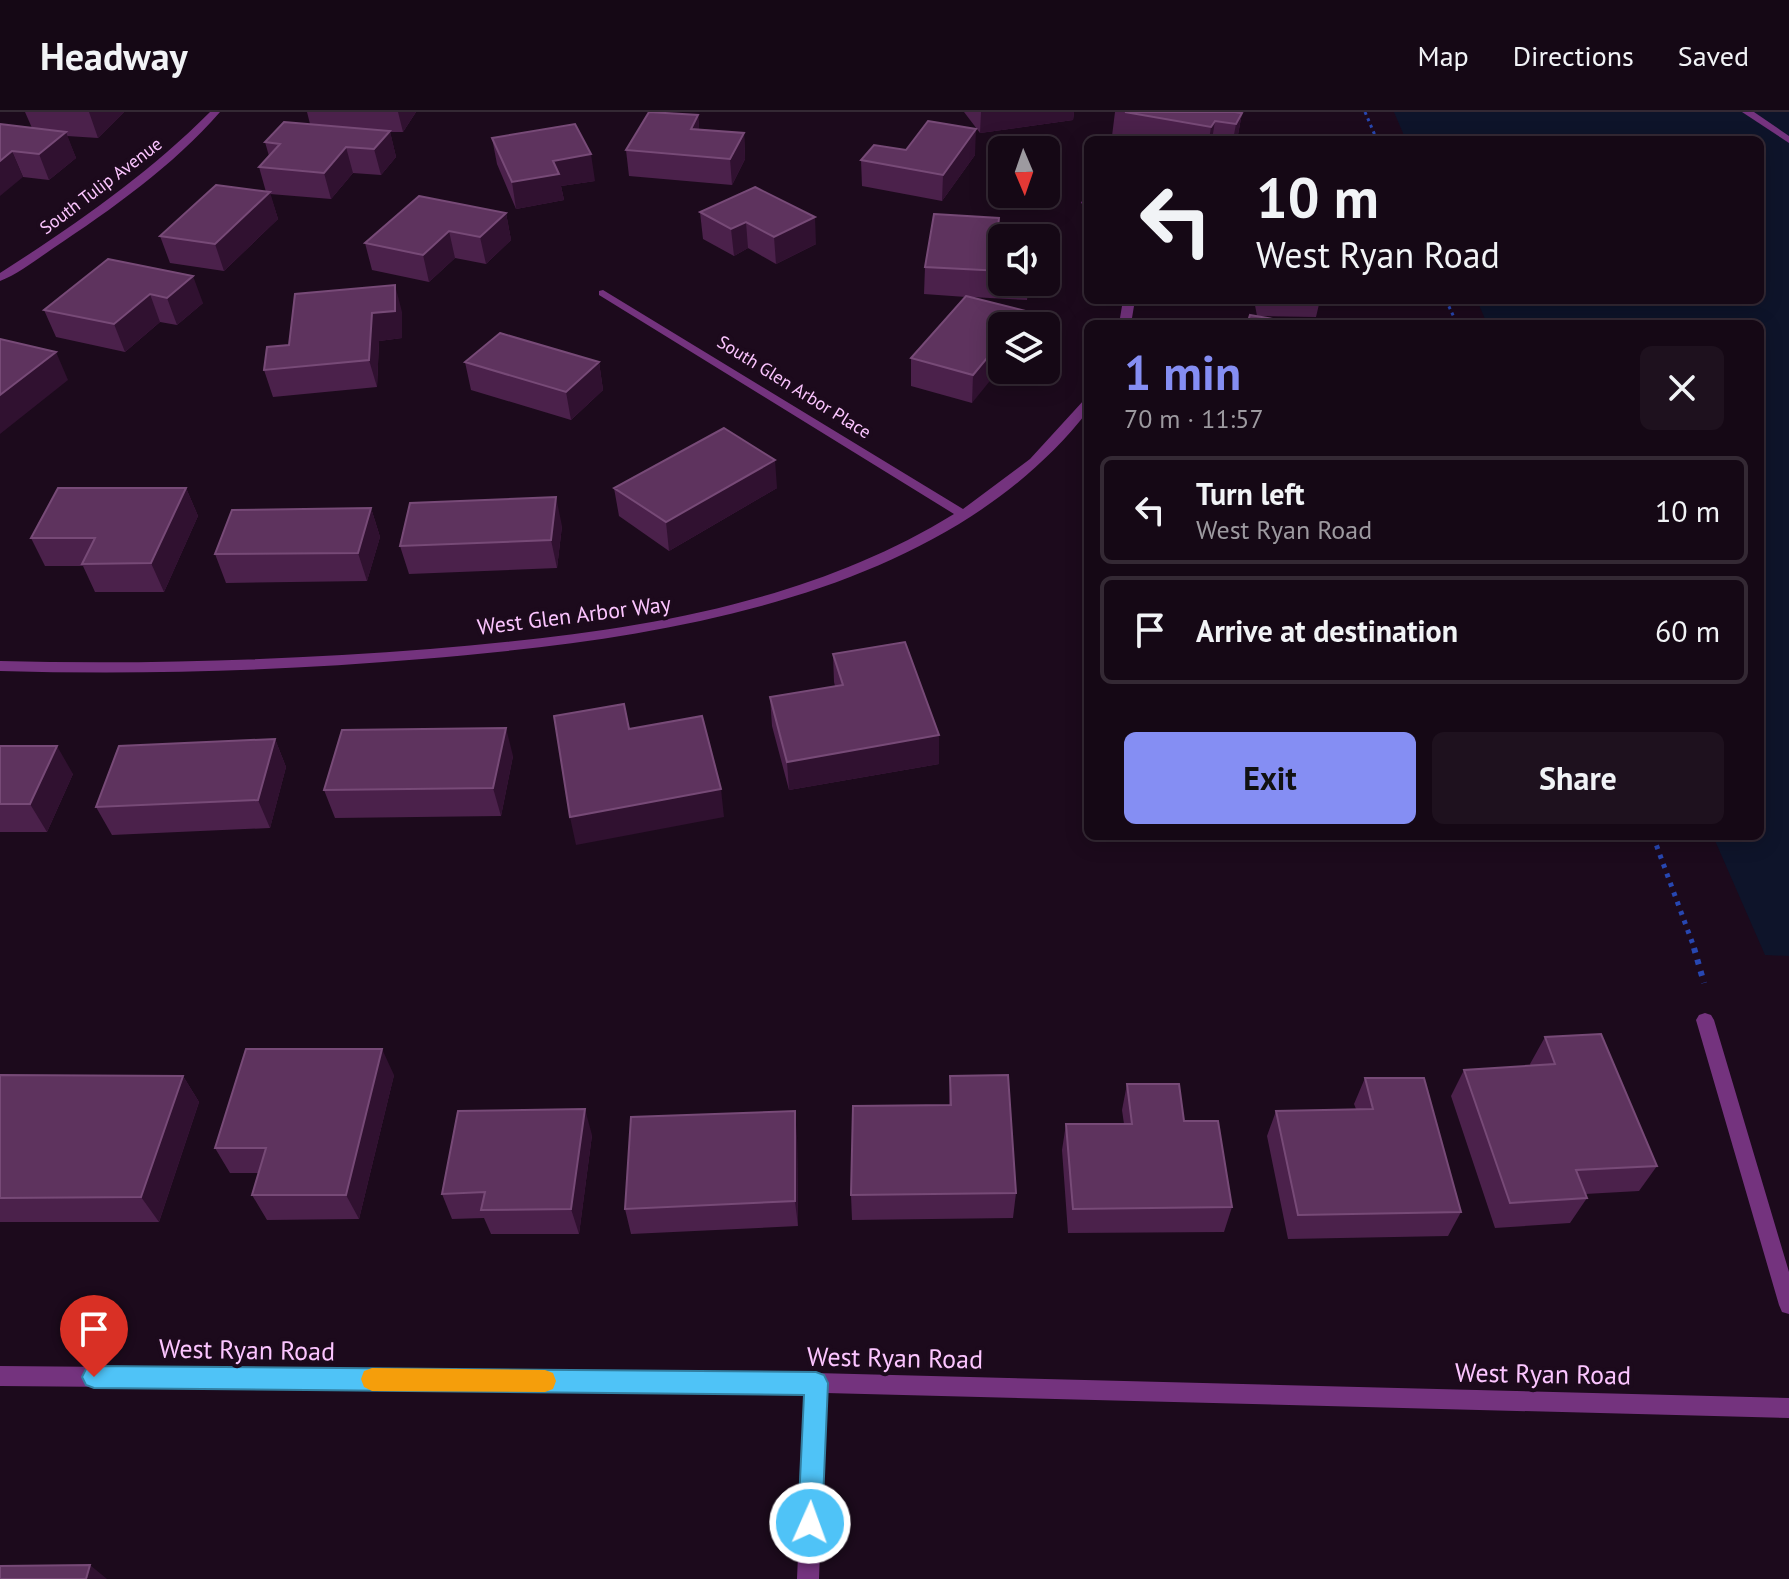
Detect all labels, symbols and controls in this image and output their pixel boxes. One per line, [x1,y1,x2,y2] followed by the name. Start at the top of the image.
[40,31,188,80] text: Headway
[1418,37,1469,74] text: Map
[1513,37,1634,74] text: Directions
[1678,37,1749,74] text: Saved
[35,132,166,239] street label: South Tulip Avenue
[988,136,1060,208] north arrow
[988,136,1060,384] map controls
[1256,161,1379,233] text: 10 m
[1124,168,1228,272] icon: left
[988,224,1060,296] button: sound
[1256,231,1500,278] text: West Ryan Road
[988,312,1060,384] button: layers
[713,330,875,443] street label: South Glen Arbor Place
[1124,341,1241,403] text: 1 min
[1640,346,1724,430] button: close
[1124,402,1264,435] text: 70 m · 11:57
[1196,474,1304,513] text: Turn left
[1128,488,1172,532] icon: left
[1655,491,1720,530] text: 10 m
[1196,513,1372,546] text: West Ryan Road
[476,589,673,641] street label: West Glen Arbor Way
[1128,608,1172,652] icon: arrive
[1196,611,1458,650] text: Arrive at destination
[1655,611,1720,650] text: 60 m
[1124,732,1416,824] button: Exit
[1432,732,1724,824] button: Share
[60,1295,128,1377] pin
[72,1307,116,1351] icon: arrive
[159,1331,335,1368] street label: West Ryan Road
[807,1339,983,1376] street label: West Ryan Road
[1455,1355,1631,1392] street label: West Ryan Road
[768,1481,852,1565] position arrow

